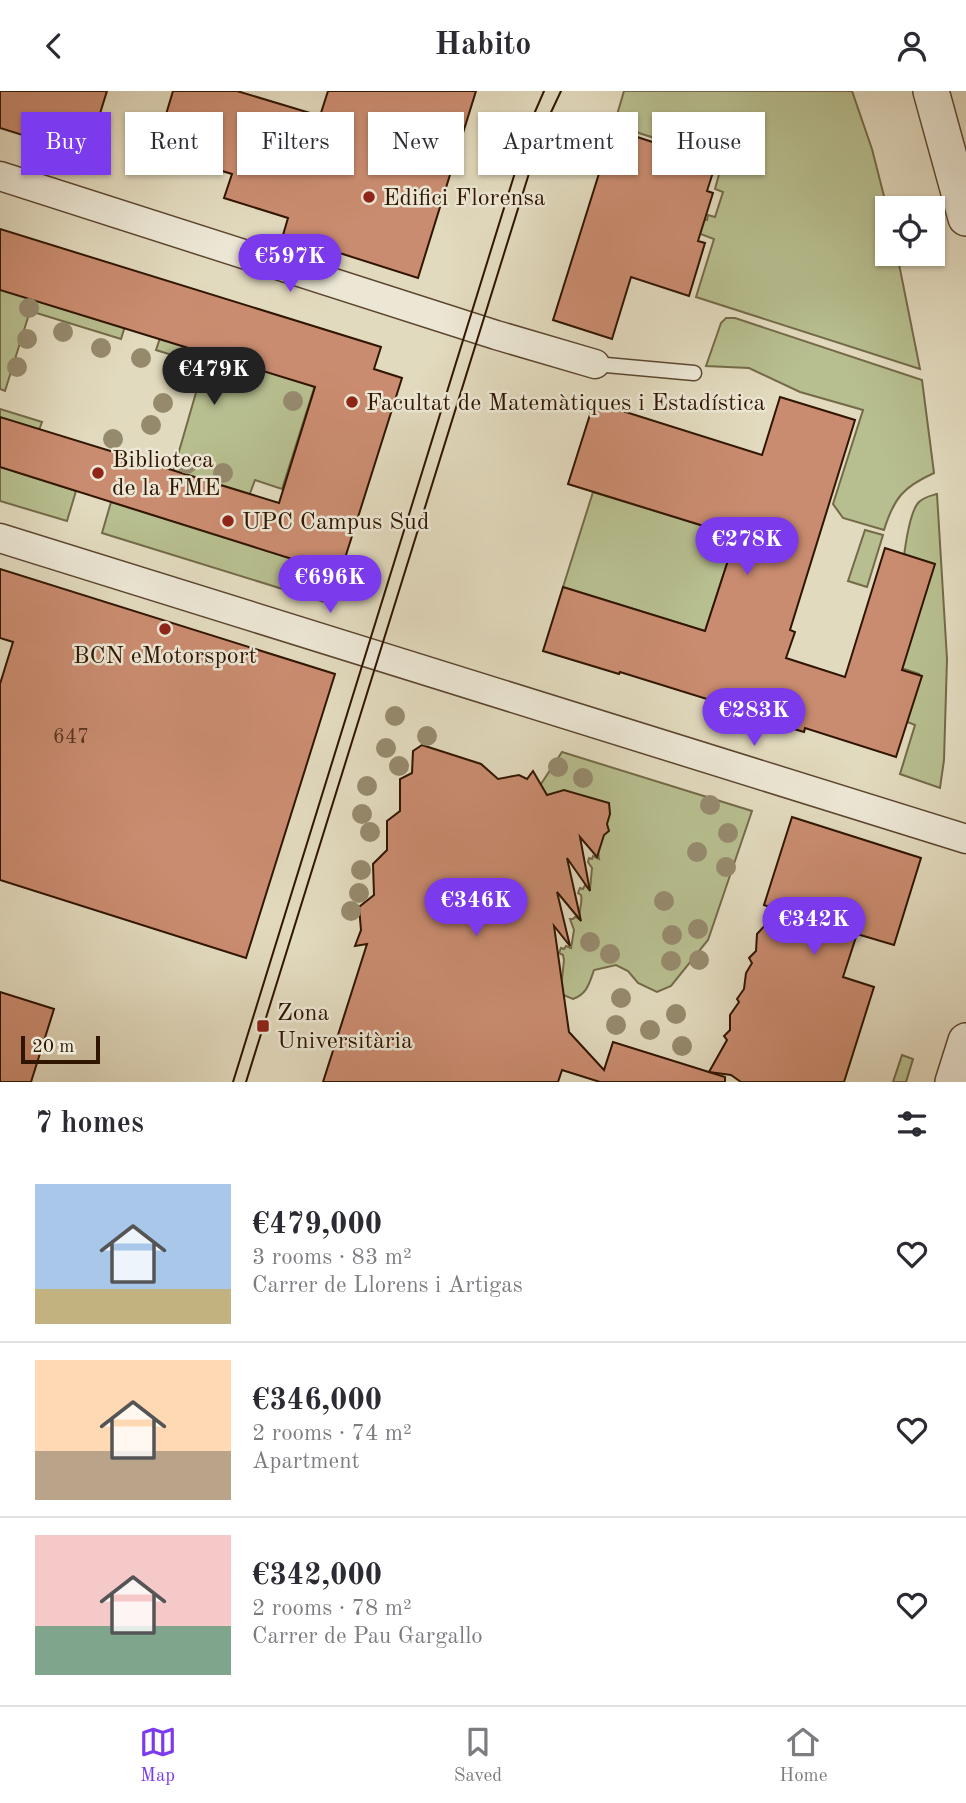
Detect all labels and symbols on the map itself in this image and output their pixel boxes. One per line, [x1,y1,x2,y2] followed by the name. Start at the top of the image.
[383,187,546,211] place label: Edifici Florensa
[361,189,377,205] marker: Edifici Florensa
[241,235,339,294] pin: €597K
[165,347,263,407] pin: €479K
[366,392,765,416] place label: Facultat de Matemàtiques i Estadística
[344,394,360,410] marker: Facultat de Matemàtiques i Estadística
[112,449,220,501] place label: Biblioteca de la FME
[90,465,106,481] marker: Biblioteca de la FME
[242,511,429,535] place label: UPC Campus Sud
[220,513,236,529] marker: UPC Campus Sud
[698,517,796,577] pin: €278K
[281,555,379,615] pin: €696K
[157,621,173,637] marker: BCN eMotorsport
[73,645,257,669] place label: BCN eMotorsport
[705,689,803,748] pin: €283K
[53,727,89,748] house number: 647
[427,879,525,938] pin: €346K
[765,897,863,957] pin: €342K
[277,1002,413,1054] place label: Zona Universitària
[255,1018,271,1034] marker: Zona Universitària
[21,1033,100,1065] scale bar

